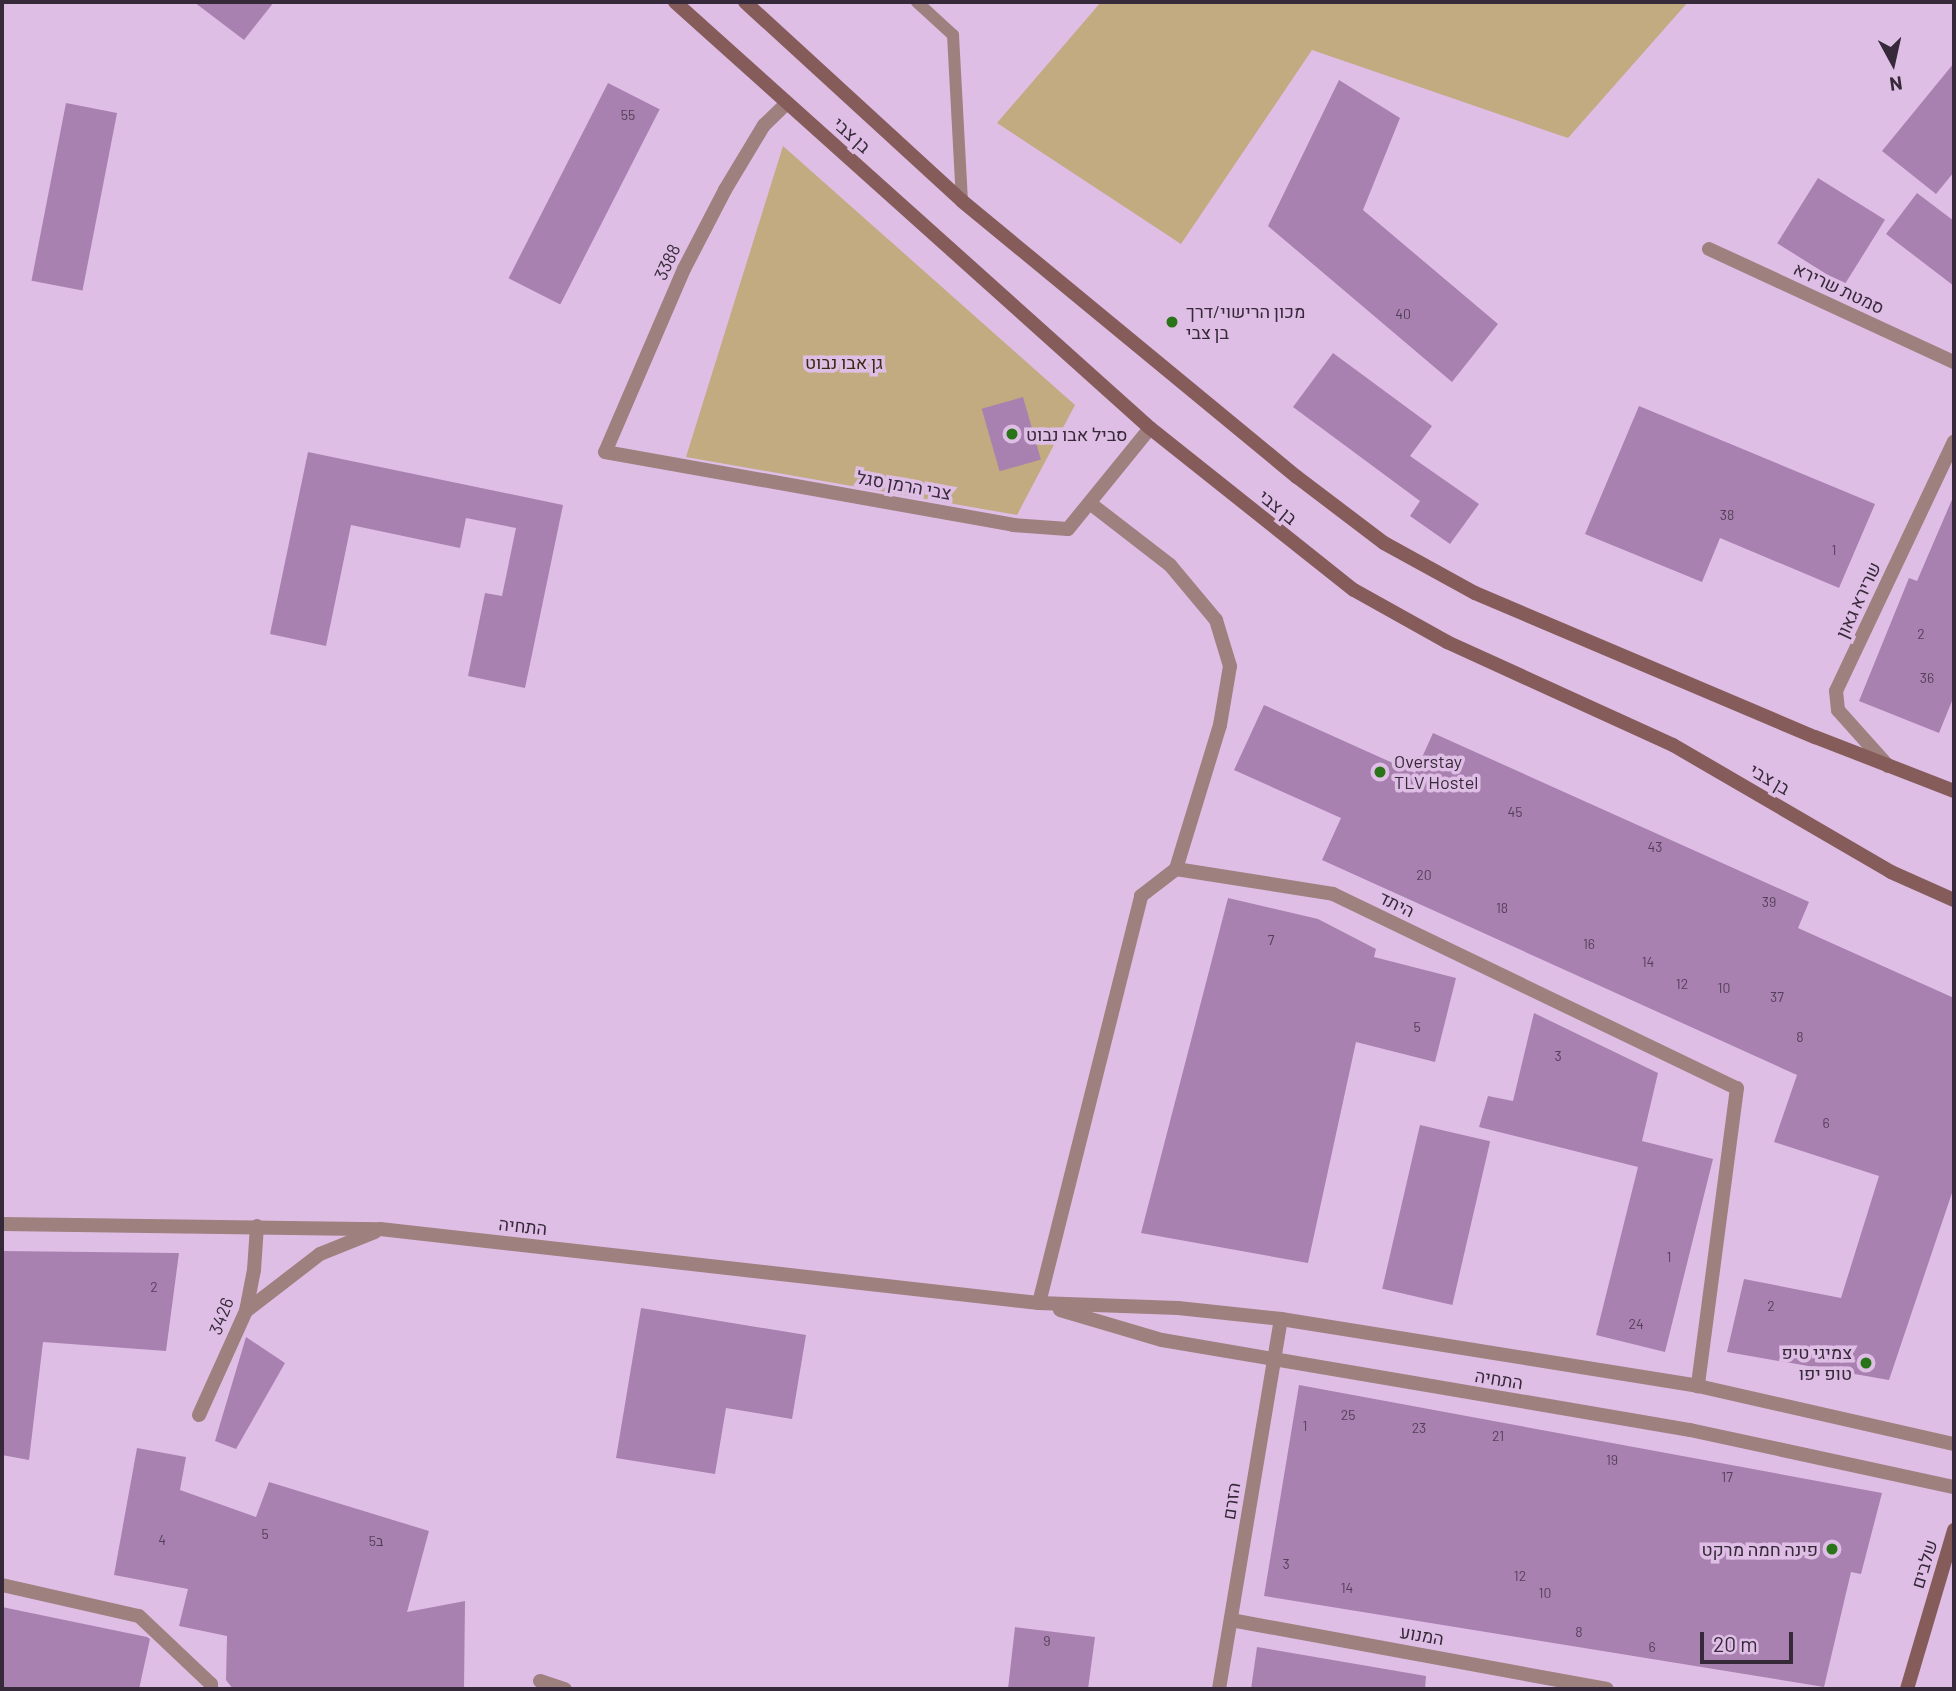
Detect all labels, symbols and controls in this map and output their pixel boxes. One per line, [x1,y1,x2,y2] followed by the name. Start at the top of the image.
[1858,28,1928,98] north arrow
[1888,72,1904,97] text: N
[621,107,635,123] house number: 55
[829,113,875,157] street label: בן צבי
[649,241,685,283] street label: 3388
[1790,258,1888,318] street label: סמטת שרירא
[1186,301,1305,344] place label: מכון הרישוי/דרך בן צבי
[1395,306,1411,322] house number: 40
[1164,314,1180,330] marker: מכון הרישוי/דרך בן צבי
[805,351,883,373] park label: גן אבו נבוט
[1026,423,1128,445] place label: סביל אבו נבוט
[1004,426,1020,442] marker: סביל אבו נבוט
[855,466,953,504] street label: צבי הרמן סגל
[1254,485,1302,529] street label: בן צבי
[1720,507,1734,523] house number: 38
[1832,542,1836,558] house number: 1
[1831,558,1885,642] street label: שרירא גאון
[1917,626,1925,642] house number: 2
[1920,670,1934,686] house number: 36
[1394,751,1478,794] place label: Overstay TLV Hostel
[1746,759,1794,799] street label: בן צבי
[1372,764,1388,780] marker: Overstay TLV Hostel
[1508,804,1522,820] house number: 45
[1648,839,1662,855] house number: 43
[1416,867,1432,883] house number: 20
[1376,886,1418,922] street label: היתד
[1762,894,1776,910] house number: 39
[1496,900,1508,916] house number: 18
[1268,932,1274,948] house number: 7
[1583,936,1595,952] house number: 16
[1642,954,1654,970] house number: 14
[1676,976,1688,992] house number: 12
[1718,980,1730,996] house number: 10
[1770,989,1784,1005] house number: 37
[1413,1019,1421,1035] house number: 5
[1796,1029,1804,1045] house number: 8
[1554,1048,1562,1064] house number: 3
[1822,1115,1830,1131] house number: 6
[498,1213,548,1239] street label: התחיה
[1667,1249,1671,1265] house number: 1
[150,1279,158,1295] house number: 2
[204,1294,238,1338] street label: 3426
[1767,1298,1775,1314] house number: 2
[1628,1316,1644,1332] house number: 24
[1782,1342,1852,1384] place label: צמיגי טיפ טופ יפו
[1858,1355,1874,1371] marker: צמיגי טיפ טופ יפו
[1473,1365,1525,1393] street label: התחיה
[1341,1407,1355,1423] house number: 25
[1303,1418,1307,1434] house number: 1
[1412,1420,1426,1436] house number: 23
[1492,1428,1504,1444] house number: 21
[1606,1452,1618,1468] house number: 19
[1721,1469,1733,1485] house number: 17
[1217,1481,1245,1521] street label: הזרם
[261,1526,269,1542] house number: 5
[158,1532,166,1548] house number: 4
[369,1533,383,1549] house number: 5ב
[1906,1537,1942,1591] street label: שלבים
[1702,1538,1818,1560] place label: פינה חמה מרקט
[1824,1541,1840,1557] marker: פינה חמה מרקט
[1282,1556,1290,1572] house number: 3
[1514,1568,1526,1584] house number: 12
[1341,1580,1353,1596] house number: 14
[1539,1585,1551,1601] house number: 10
[1704,1618,1797,1662] scale bar
[1398,1621,1446,1649] street label: המנוע
[1575,1624,1583,1640] house number: 8
[1713,1631,1758,1656] text: 20 m
[1043,1633,1051,1649] house number: 9
[1648,1639,1656,1655] house number: 6

